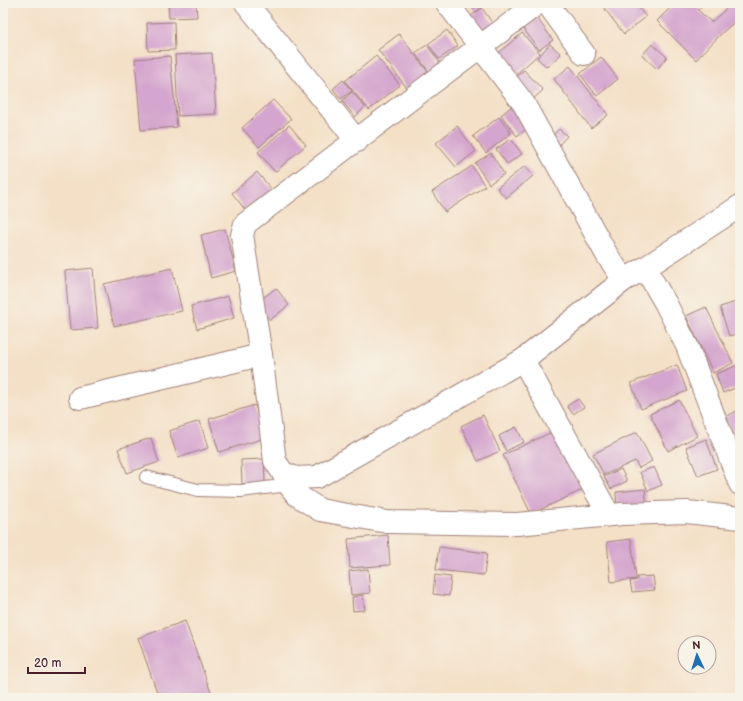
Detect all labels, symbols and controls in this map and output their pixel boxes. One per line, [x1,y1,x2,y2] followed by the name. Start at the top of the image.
[677,635,717,675] north arrow
[692,639,701,652] text: N
[28,649,85,675] scale bar
[34,656,61,671] text: 20 m

